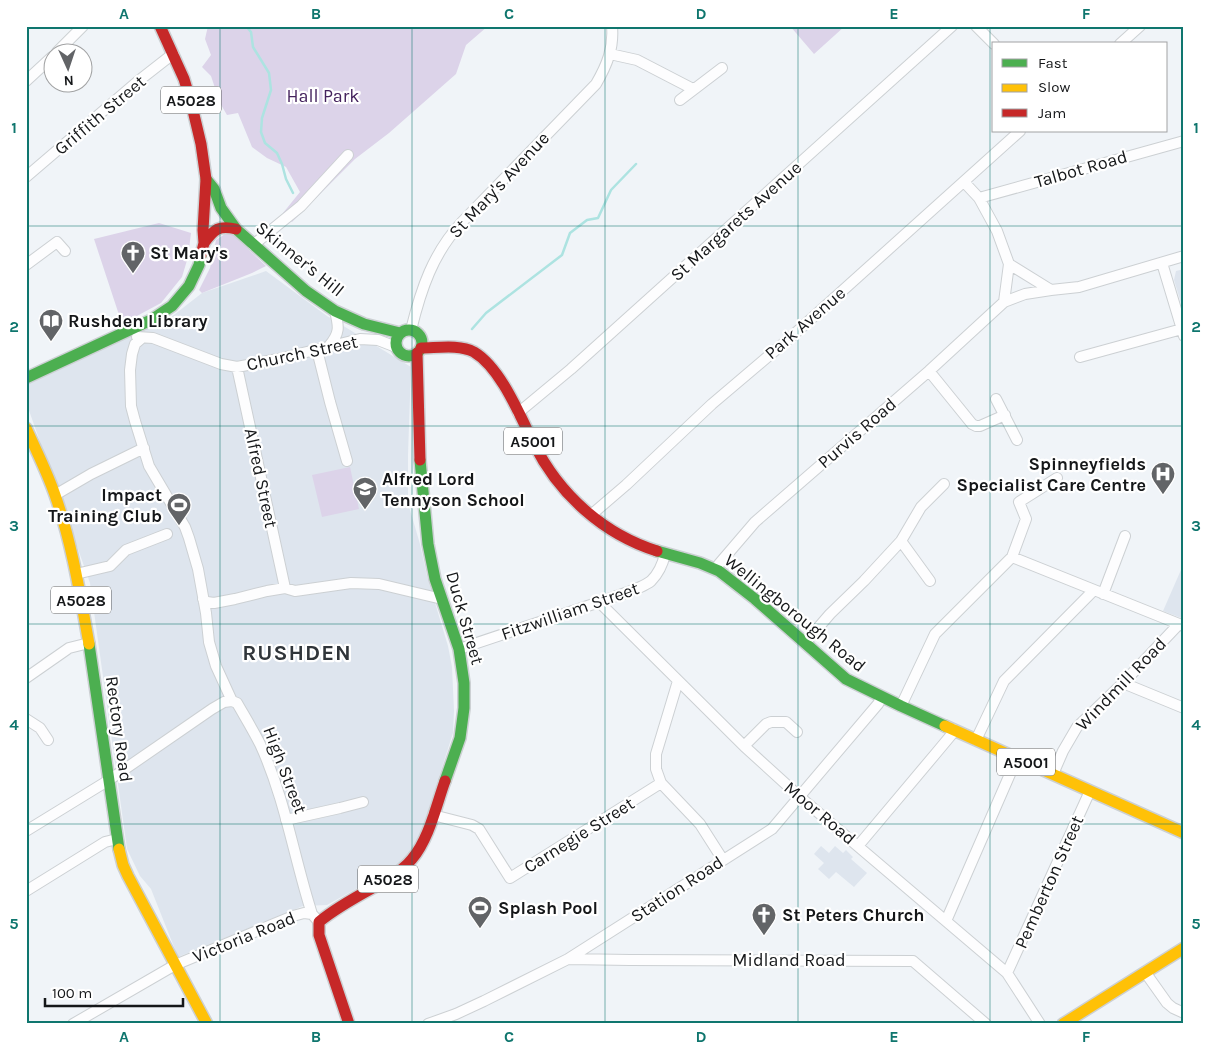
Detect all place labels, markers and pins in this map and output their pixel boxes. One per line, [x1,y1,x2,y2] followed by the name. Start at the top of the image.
[120,240,146,274] church icon: St Mary's
[150,242,228,264] place label: St Mary's
[38,308,64,342] library icon: Rushden Library
[68,310,208,332] place label: Rushden Library
[957,453,1146,496] place label: Spinneyfields Specialist Care Centre
[1150,461,1176,495] hospital icon: Spinneyfields Specialist Care Centre
[382,468,525,511] place label: Alfred Lord Tennyson School
[352,476,378,510] school or university icon: Alfred Lord Tennyson School
[48,484,162,527] place label: Impact Training Club
[166,492,192,526] sports icon: Impact Training Club
[467,895,493,929] sports icon: Splash Pool
[498,897,598,919] place label: Splash Pool
[751,902,777,936] church icon: St Peters Church
[782,904,925,926] place label: St Peters Church

